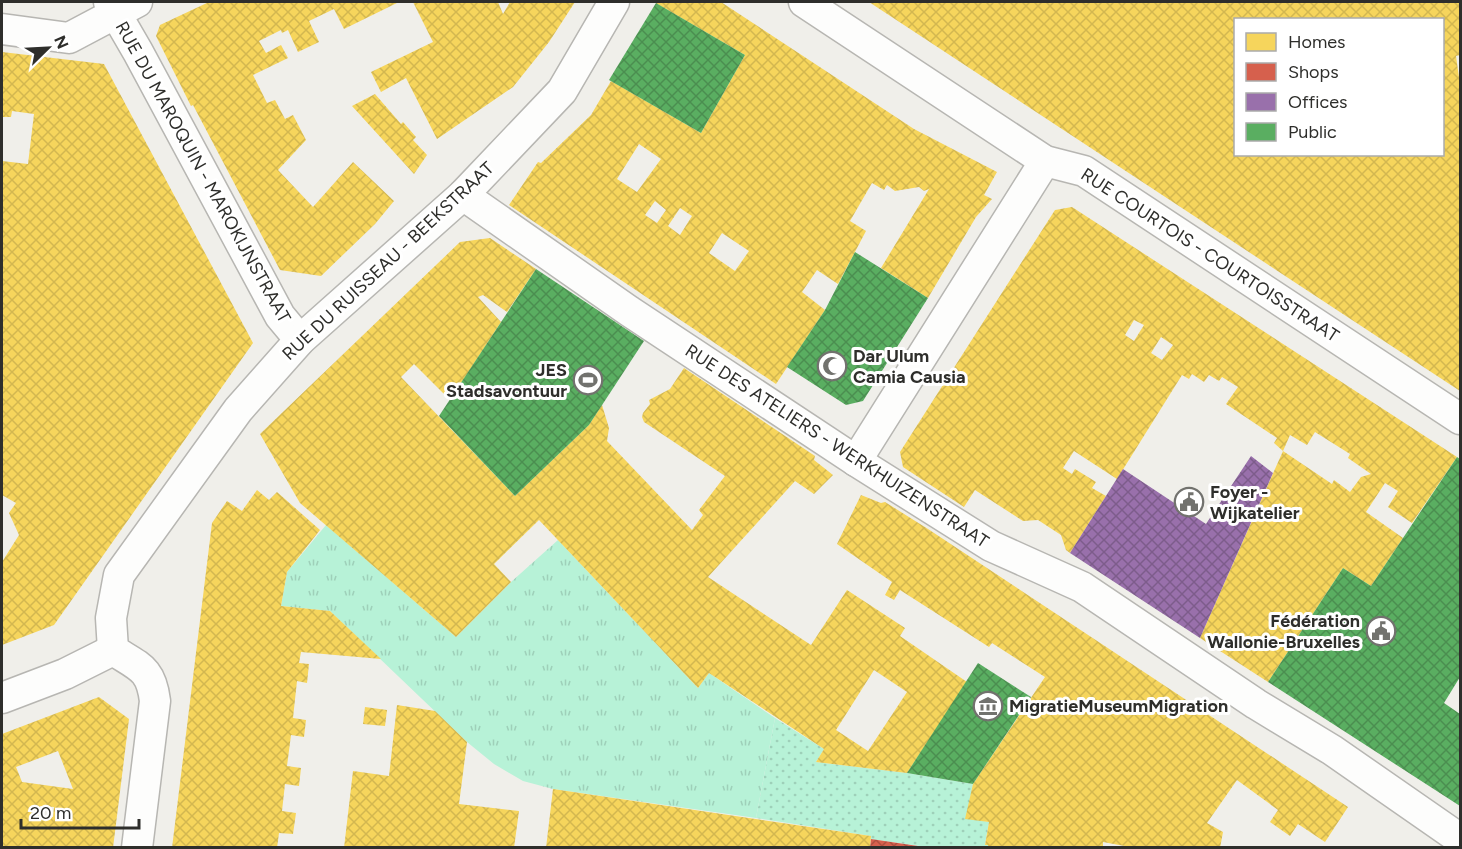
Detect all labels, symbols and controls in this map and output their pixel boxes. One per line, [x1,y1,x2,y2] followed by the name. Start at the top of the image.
[111,17,295,327] street label: RUE DU MAROQUIN - MAROKIJNSTRAAT
[18,18,78,78] north arrow
[1234,18,1444,156] legend
[1288,31,1346,53] text: Homes
[50,33,72,52] text: N
[1288,61,1339,83] text: Shops
[1288,91,1347,113] text: Offices
[1288,121,1337,143] text: Public
[278,157,498,365] street label: RUE DU RUISSEAU - BEEKSTRAAT
[1077,163,1343,347] street label: RUE COURTOIS - COURTOISSTRAAT
[681,339,993,553] street label: RUE DES ATELIERS - WERKHUIZENSTRAAT
[853,345,966,388] place label: Dar Ulum Camia Causia
[816,350,848,382] mosque icon: Dar Ulum Camia Causia
[446,359,567,402] place label: JES Stadsavontuur
[572,364,604,396] sports icon: JES Stadsavontuur
[1210,481,1300,524] place label: Foyer - Wijkatelier
[1173,486,1205,518] public building icon: Foyer - Wijkatelier
[1207,610,1361,653] place label: Fédération Wallonie-Bruxelles
[1365,615,1397,647] public building icon: Fédération Wallonie-Bruxelles
[972,690,1004,722] museum icon: MigratieMuseumMigration
[1009,695,1228,717] place label: MigratieMuseumMigration
[21,792,140,830] scale bar
[30,802,71,824] text: 20 m

